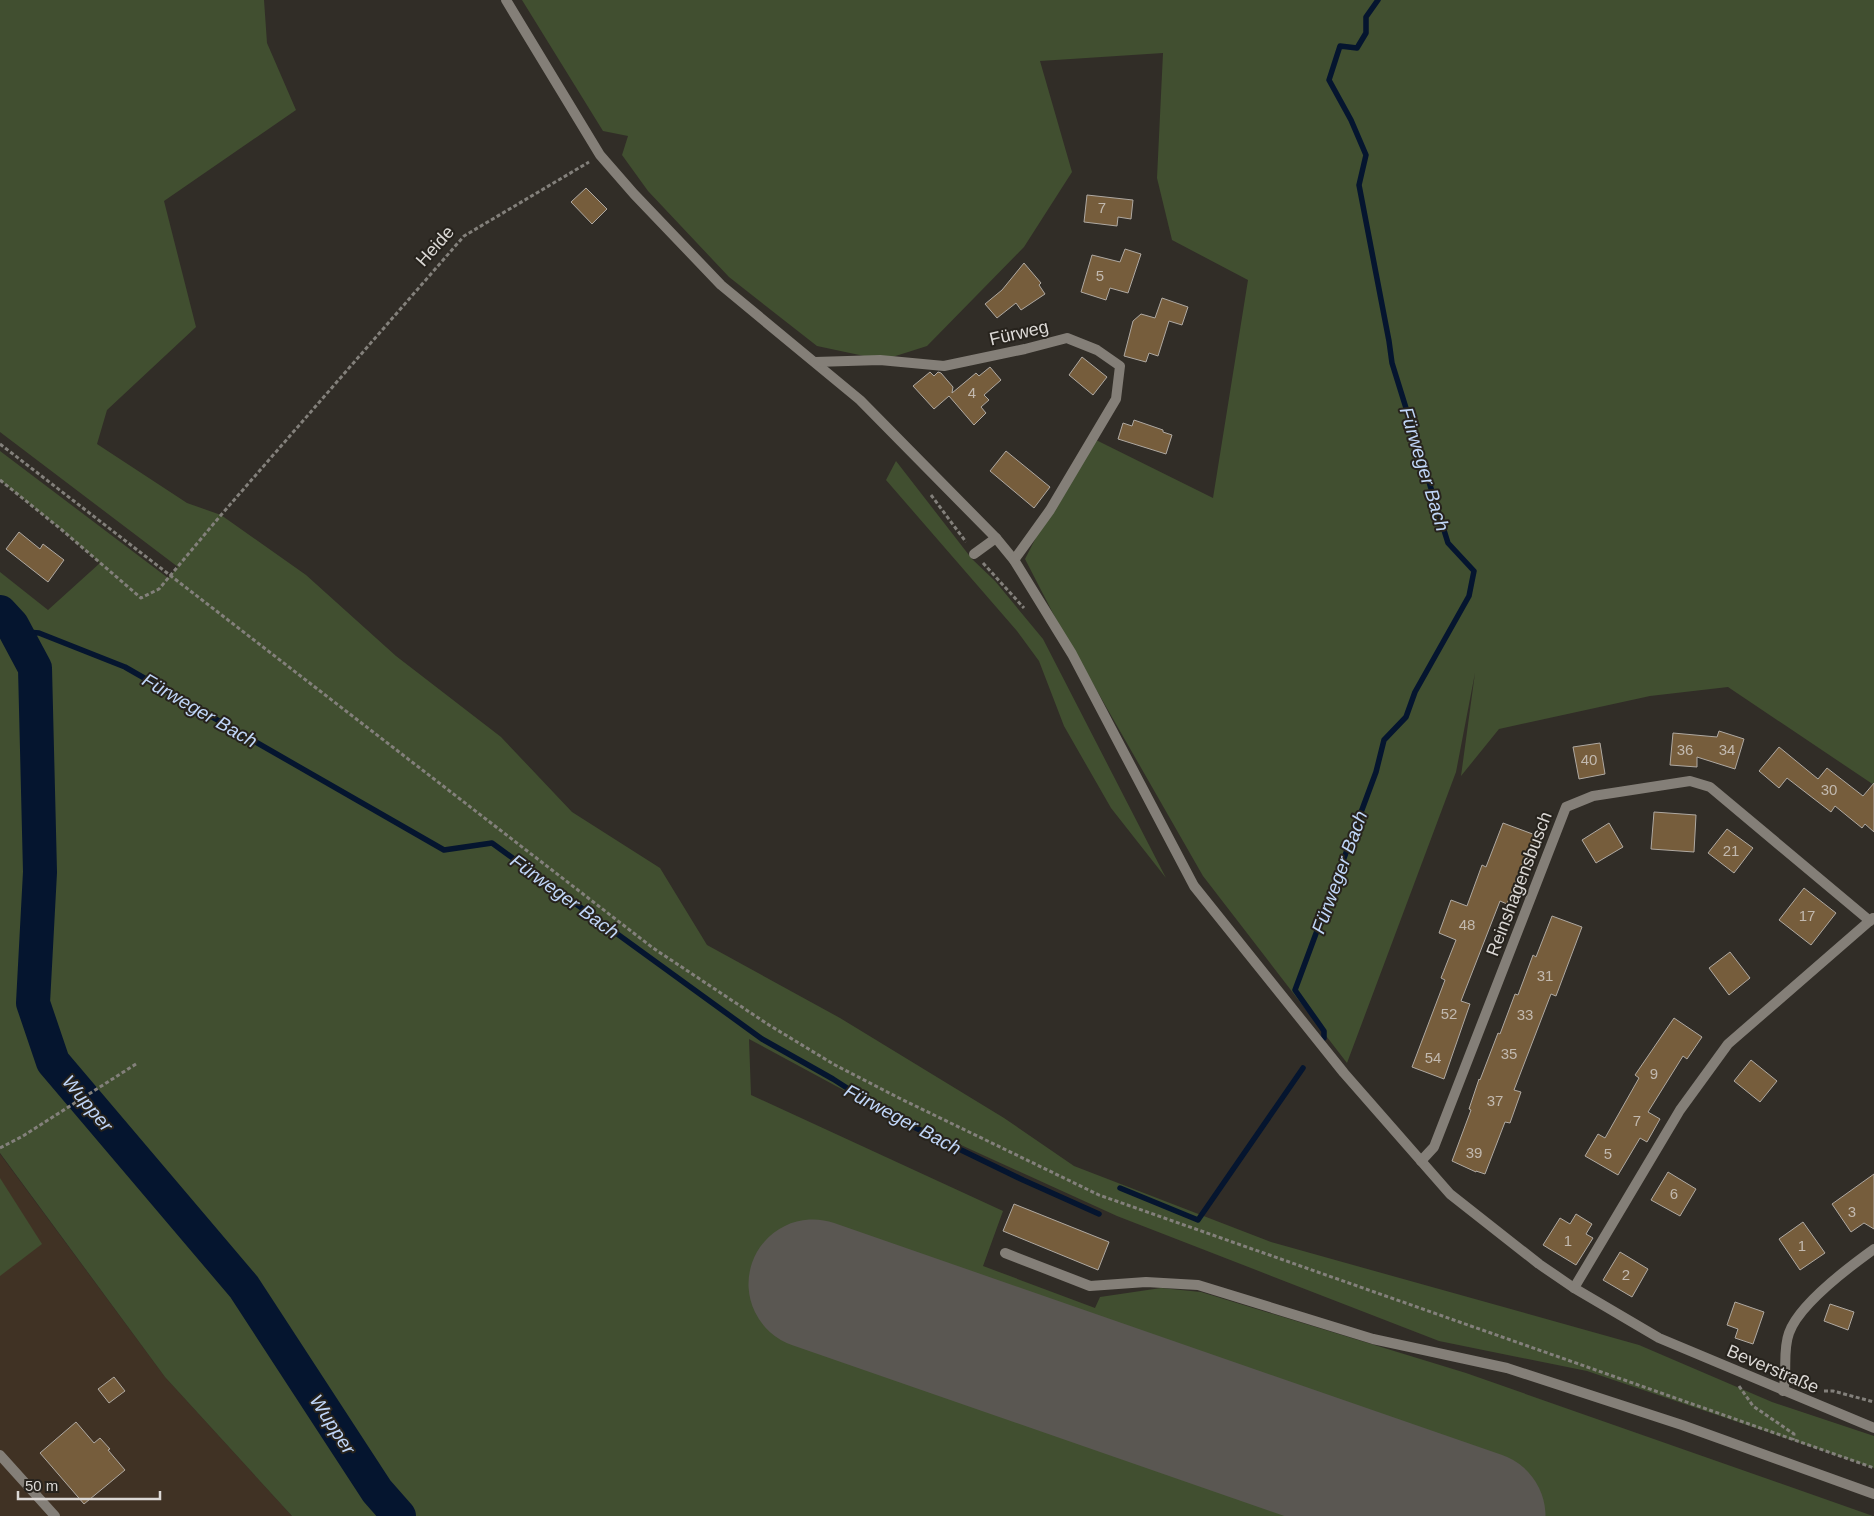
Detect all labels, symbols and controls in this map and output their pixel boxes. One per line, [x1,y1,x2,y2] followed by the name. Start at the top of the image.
[1098,199,1106,216] house number: 7
[412,222,458,270] street label: Heide
[1096,267,1104,284] house number: 5
[988,317,1050,349] street label: Fürweg
[968,384,976,401] house number: 4
[1396,404,1453,534] water label: Fürweger Bach
[139,669,261,752] water label: Fürweger Bach
[1677,741,1693,758] house number: 36
[1719,741,1735,758] house number: 34
[1581,751,1597,768] house number: 40
[1821,781,1837,798] house number: 30
[1308,808,1371,936] water label: Fürweger Bach
[1482,809,1556,959] street label: Reinshagensbusch
[1723,842,1739,859] house number: 21
[506,850,623,943] water label: Fürweger Bach
[1799,907,1815,924] house number: 17
[1459,916,1475,933] house number: 48
[1537,967,1553,984] house number: 31
[1441,1005,1457,1022] house number: 52
[1517,1006,1533,1023] house number: 33
[1501,1045,1517,1062] house number: 35
[1425,1049,1441,1066] house number: 54
[1650,1065,1658,1082] house number: 9
[58,1071,117,1136] water label: Wupper
[841,1080,965,1159] water label: Fürweger Bach
[1487,1092,1503,1109] house number: 37
[1633,1112,1641,1129] house number: 7
[1466,1144,1482,1161] house number: 39
[1604,1145,1612,1162] house number: 5
[1670,1185,1678,1202] house number: 6
[1848,1203,1856,1220] house number: 3
[1564,1232,1572,1249] house number: 1
[1798,1237,1806,1254] house number: 1
[1622,1266,1630,1283] house number: 2
[1724,1341,1822,1397] street label: Beverstraße
[306,1391,360,1458] water label: Wupper
[18,1468,160,1500] scale bar
[25,1477,58,1494] text: 50 m

